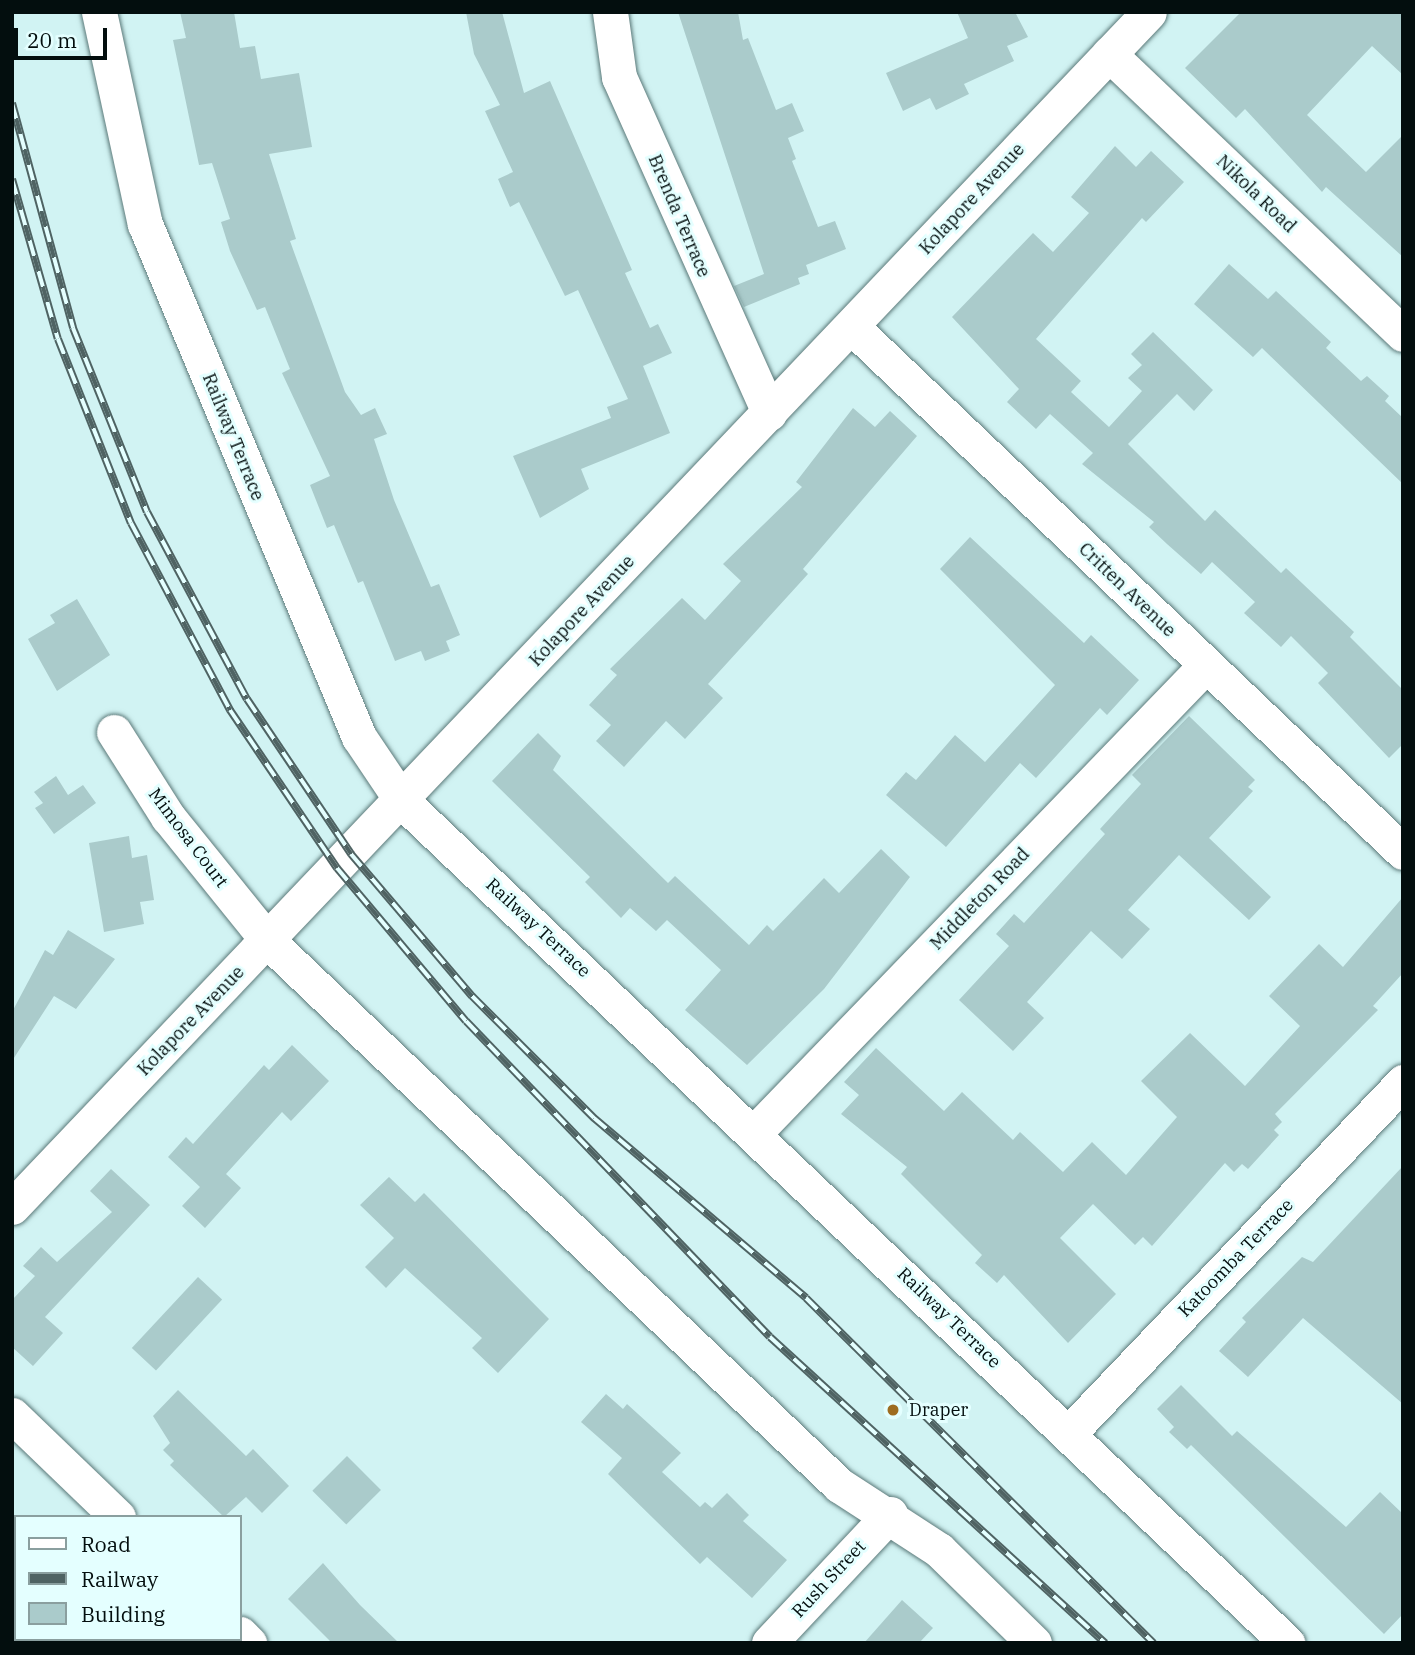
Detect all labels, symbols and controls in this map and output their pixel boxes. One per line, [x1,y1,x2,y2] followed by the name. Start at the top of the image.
[18,14,110,58] scale bar
[27,26,77,54] text: 20 m
[915,139,1029,259] street label: Kolapore Avenue
[643,151,715,281] street label: Brenda Terrace
[1212,151,1300,237] street label: Nikola Road
[198,370,268,504] street label: Railway Terrace
[1074,538,1180,642] street label: Critten Avenue
[525,551,639,671] street label: Kolapore Avenue
[144,784,232,892] street label: Mimosa Court
[926,844,1034,954] street label: Middleton Road
[481,874,595,982] street label: Railway Terrace
[133,962,249,1080] street label: Kolapore Avenue
[1174,1194,1298,1322] street label: Katoomba Terrace
[893,1263,1005,1373] street label: Railway Terrace
[909,1399,968,1421] place label: Draper
[883,1400,903,1420] marker: Draper
[14,1515,242,1641] legend
[81,1530,131,1558] text: Road
[788,1536,870,1622] street label: Rush Street
[81,1565,158,1593] text: Railway
[81,1600,165,1628] text: Building

